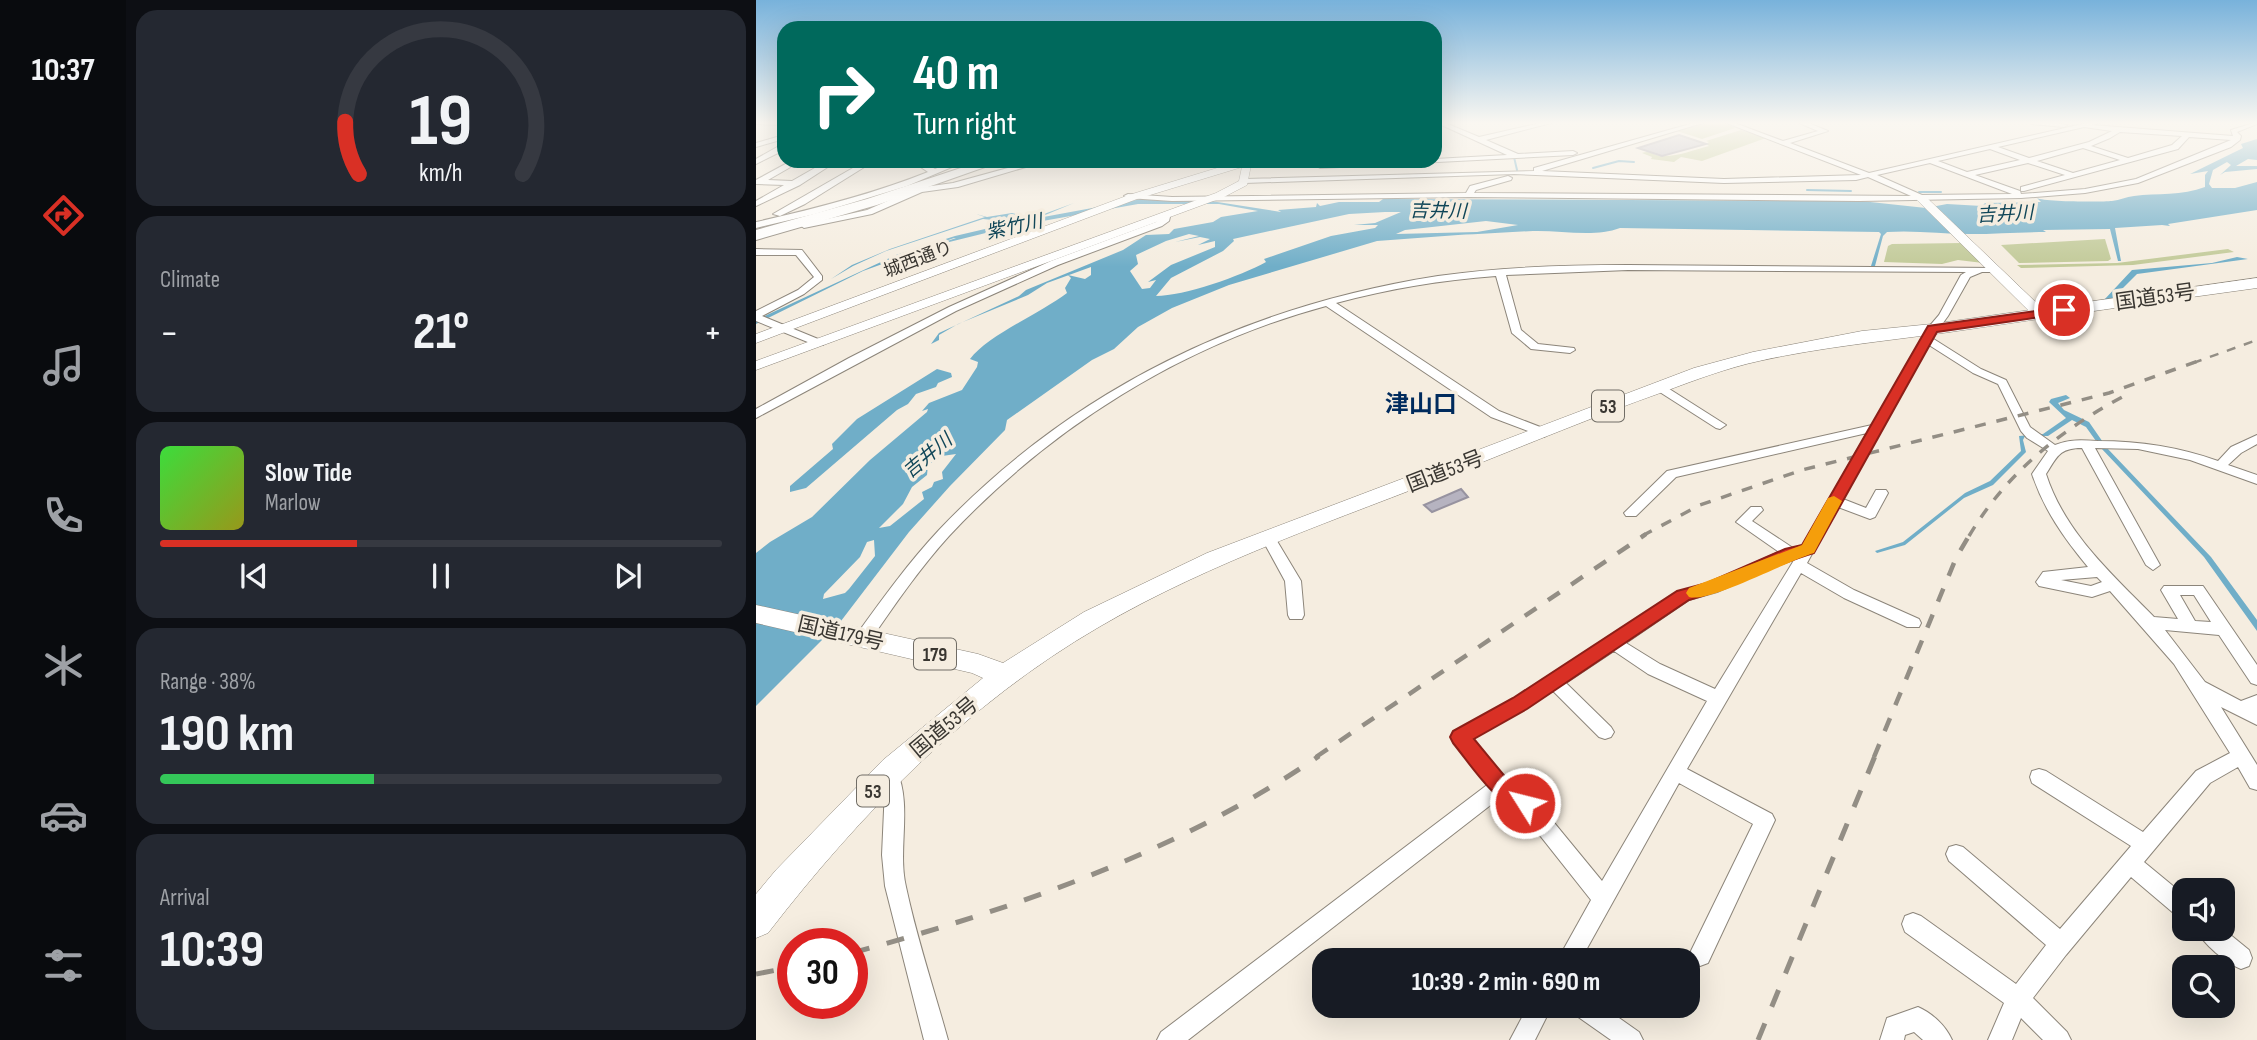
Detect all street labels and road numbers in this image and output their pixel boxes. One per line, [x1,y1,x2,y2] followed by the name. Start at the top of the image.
[881,237,956,282] street label: 城西通り
[2114,280,2197,315] street label: 国道53号
[1592,390,1624,422] road number: 53
[1403,445,1487,498] street label: 国道53号
[795,611,887,656] street label: 国道179号
[914,638,956,670] road number: 179
[906,692,983,763] street label: 国道53号
[857,776,889,806] road number: 53

